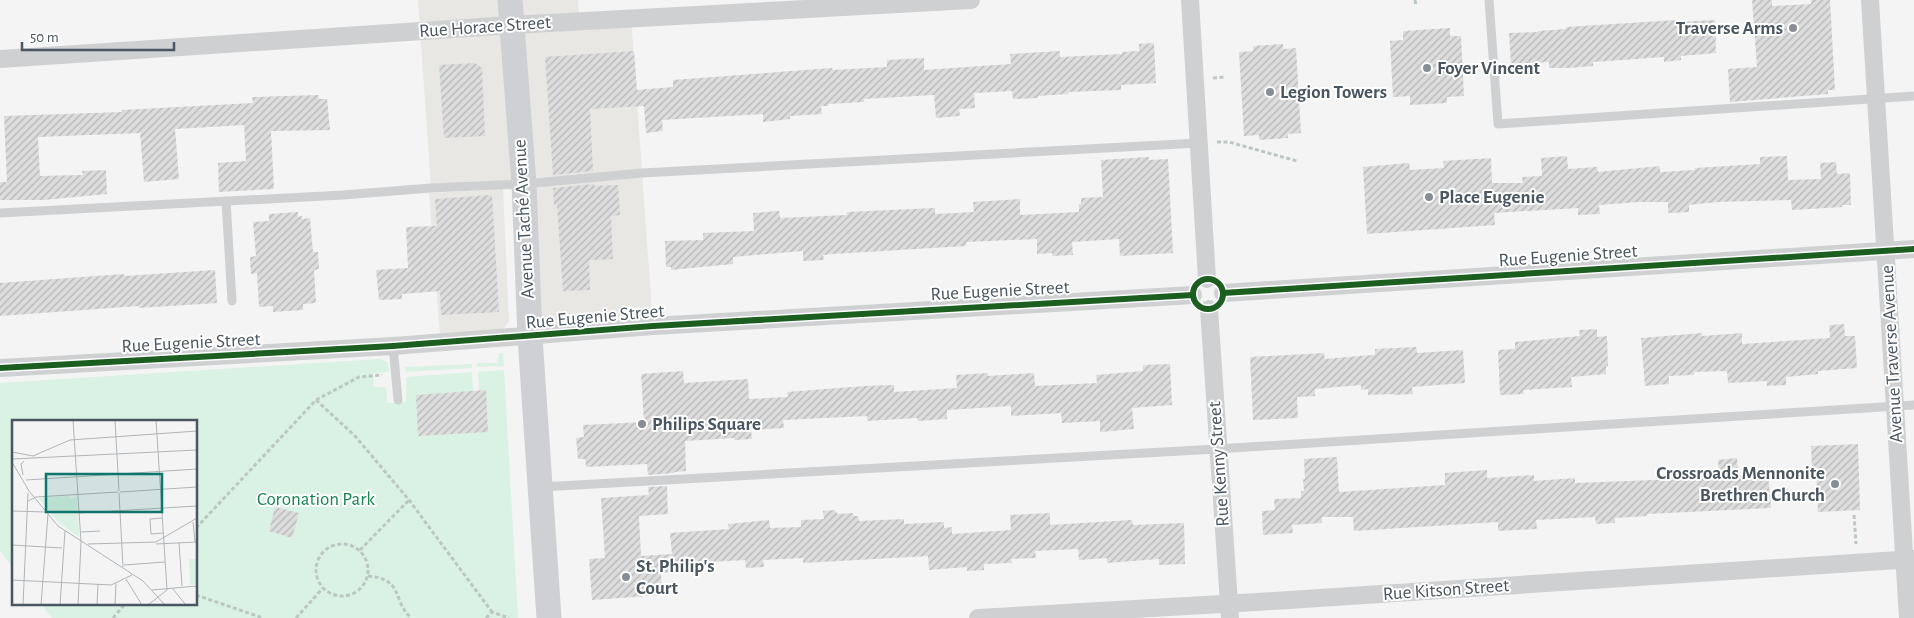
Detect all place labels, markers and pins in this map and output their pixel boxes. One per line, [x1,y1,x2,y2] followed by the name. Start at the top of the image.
[1676,19,1783,38] place label: Traverse Arms
[1787,22,1799,34] marker: Traverse Arms
[1437,59,1541,78] place label: Foyer Vincent
[1421,62,1433,74] marker: Foyer Vincent
[1280,83,1387,102] place label: Legion Towers
[1264,86,1276,98] marker: Legion Towers
[1439,188,1544,207] place label: Place Eugenie
[1423,191,1435,203] marker: Place Eugenie
[652,415,761,434] place label: Philips Square
[636,418,648,430] marker: Philips Square
[1656,464,1825,505] place label: Crossroads Mennonite Brethren Church
[1829,478,1841,490] marker: Crossroads Mennonite Brethren Church
[636,557,715,598] place label: St. Philip's Court
[620,571,632,583] marker: St. Philip's Court

